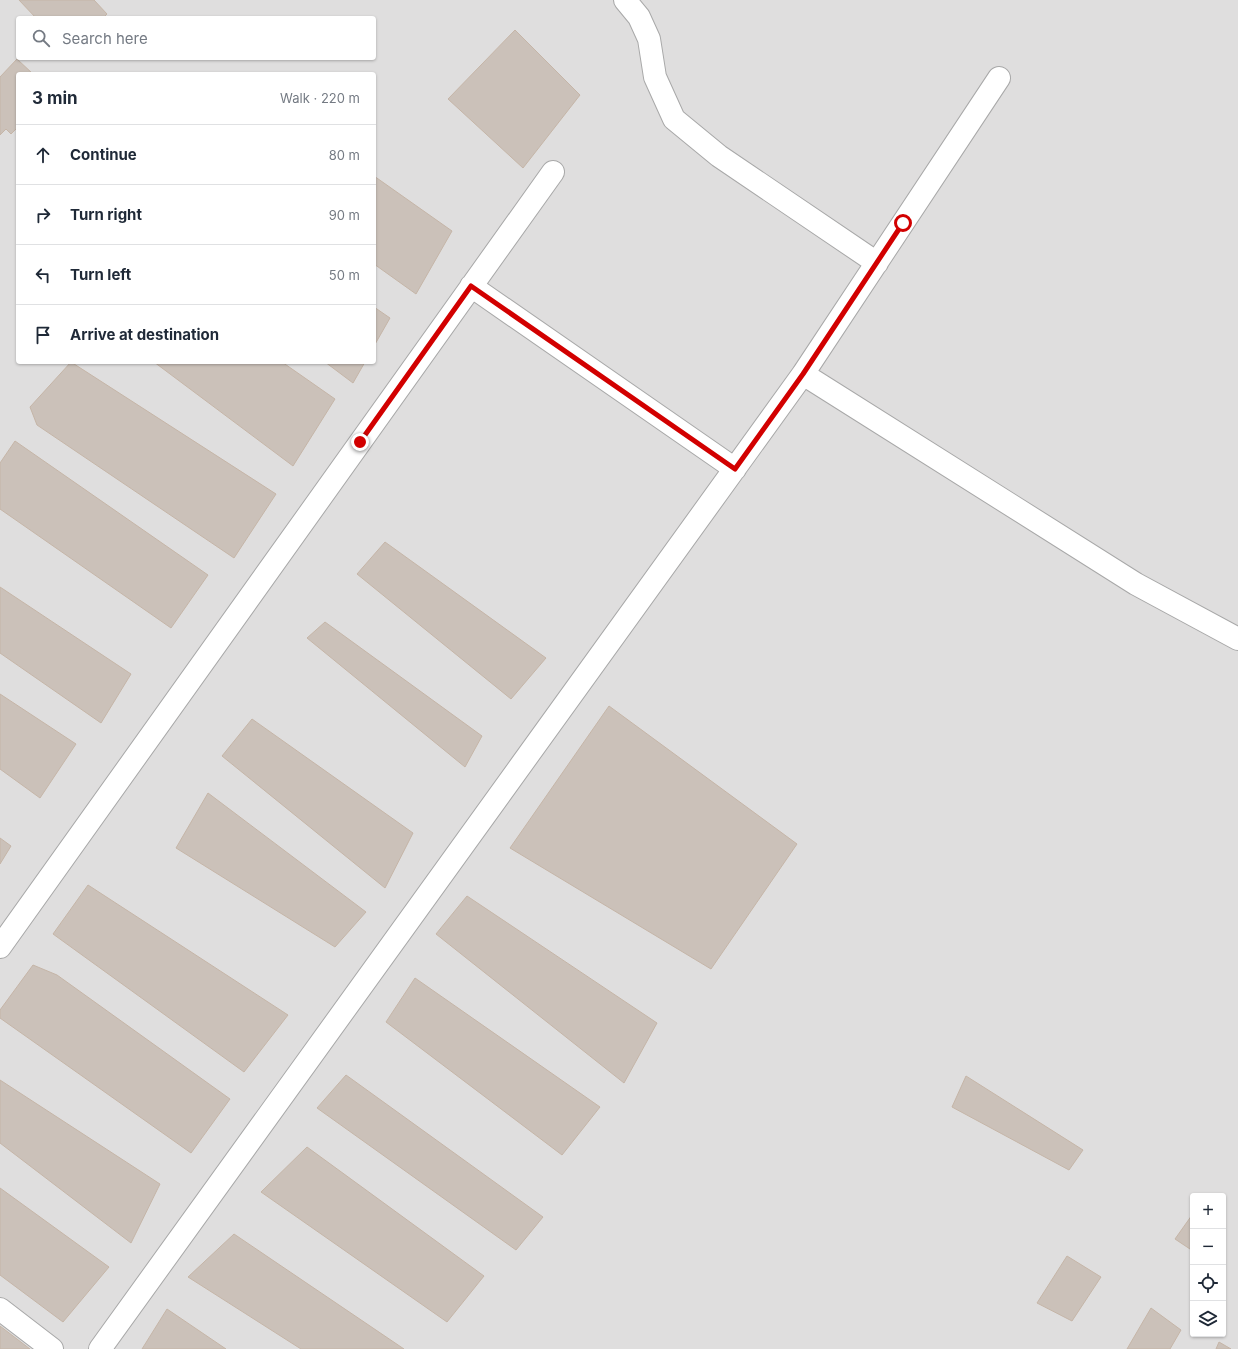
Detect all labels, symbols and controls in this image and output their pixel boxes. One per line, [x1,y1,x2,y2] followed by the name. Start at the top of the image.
[16,16,376,60] search box
[30,27,52,49] icon: search
[62,29,148,48] text: Search here
[32,88,78,108] text: 3 min
[280,90,360,106] text: Walk · 220 m
[32,144,54,166] icon: ahead
[70,145,137,164] text: Continue
[329,147,360,163] text: 80 m
[32,204,54,226] icon: right
[70,205,142,224] text: Turn right
[329,207,360,223] text: 90 m
[894,214,912,232] route start
[32,264,54,286] icon: left
[70,265,131,284] text: Turn left
[329,267,360,283] text: 50 m
[32,324,54,346] icon: arrive
[70,325,219,344] text: Arrive at destination
[351,433,369,451] route end
[1190,1193,1226,1337] map controls
[1190,1193,1226,1229] button: +
[1190,1229,1226,1265] button: −
[1190,1265,1226,1301] button: locate
[1190,1301,1226,1337] button: layers

